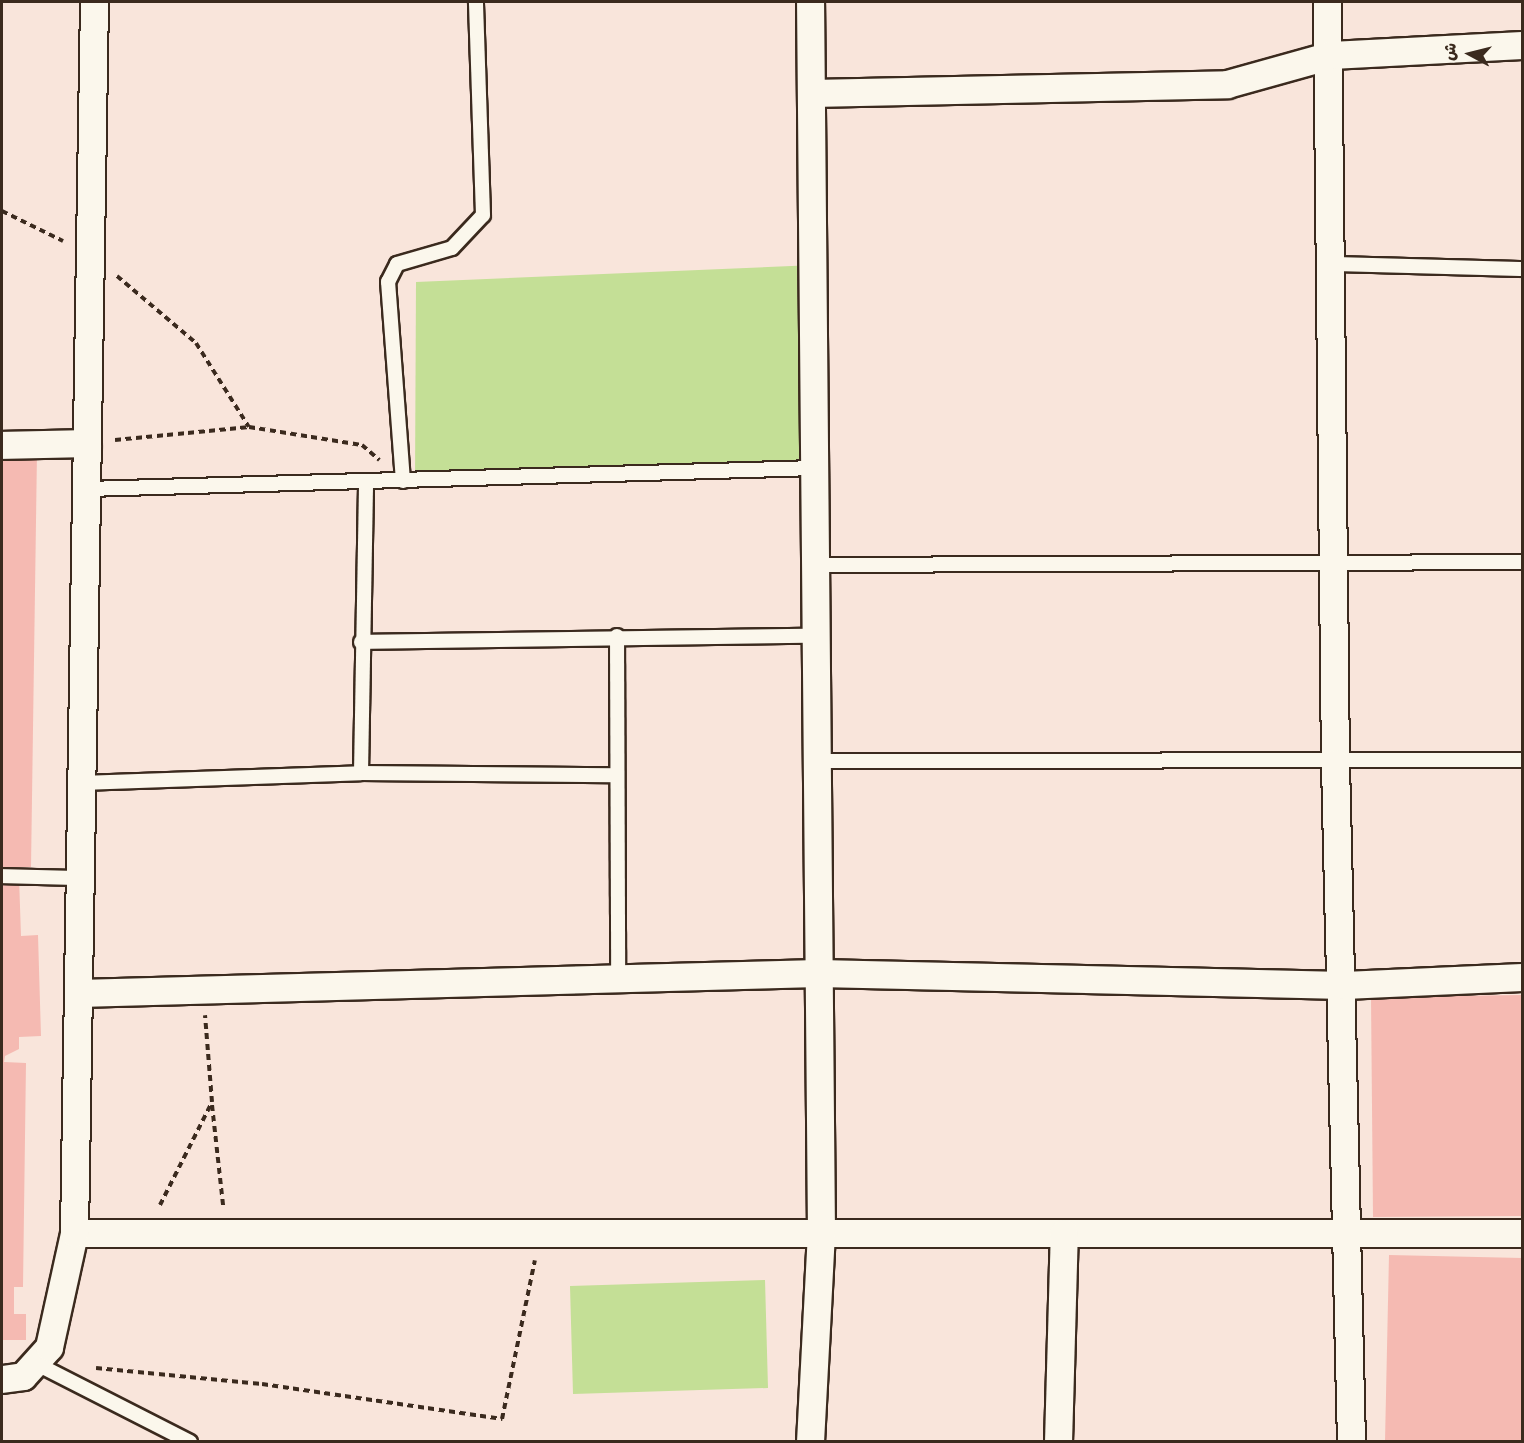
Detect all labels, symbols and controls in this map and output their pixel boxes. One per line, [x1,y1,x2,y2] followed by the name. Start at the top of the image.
[1440,24,1500,84] north arrow
[1439,42,1464,62] text: ش

